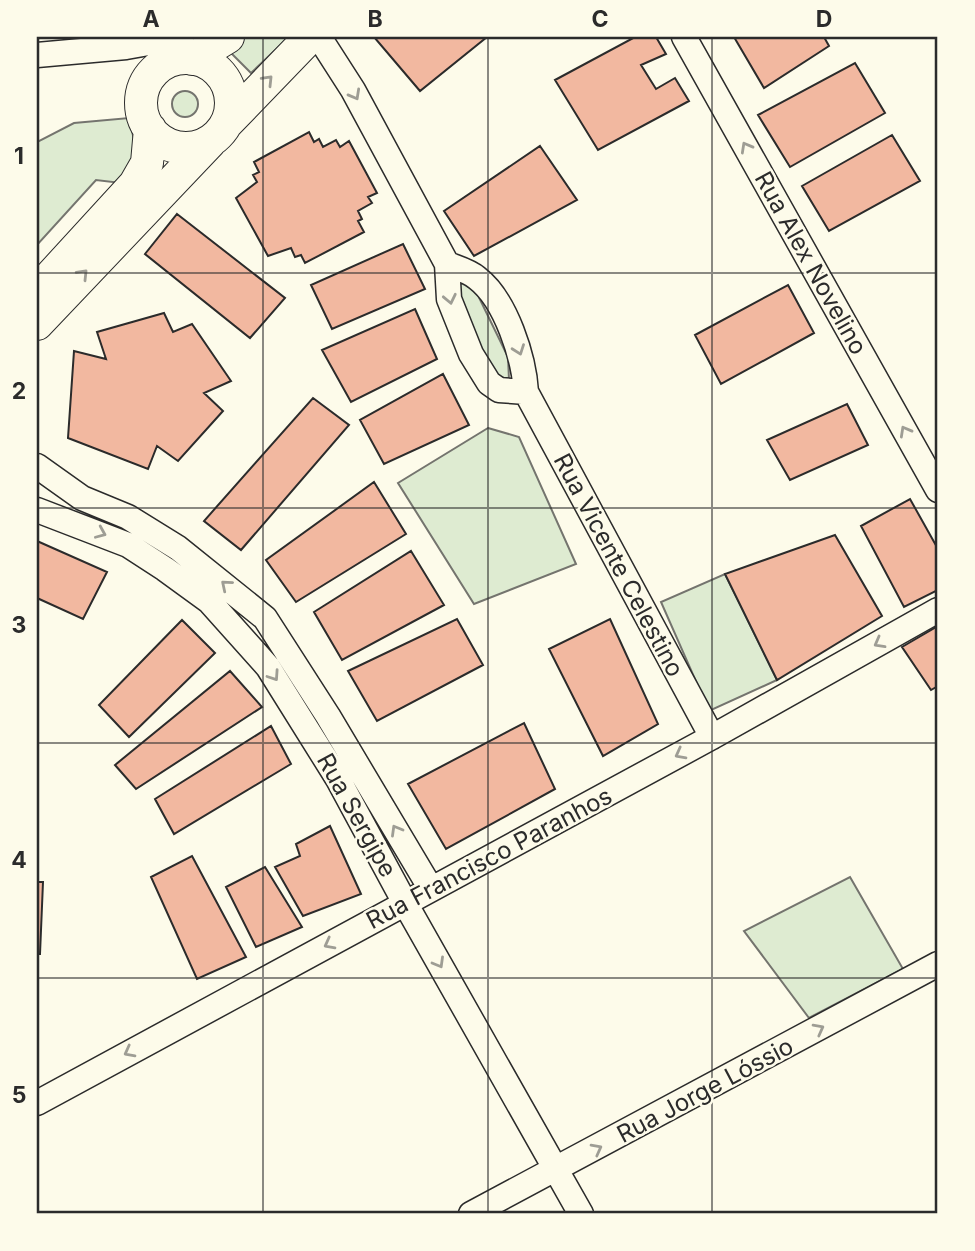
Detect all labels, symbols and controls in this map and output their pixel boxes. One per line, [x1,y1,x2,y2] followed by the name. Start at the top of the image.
[142,5,160,33] text: A
[367,5,383,33] text: B
[591,5,609,33] text: C
[816,5,832,33] text: D
[260,76,273,89] one-way arrow
[347,88,360,100] one-way arrow
[741,141,754,154] one-way arrow
[14,142,24,170] text: 1
[749,166,873,360] street label: Rua Alex Novelino
[75,269,88,282] one-way arrow
[442,293,457,305] one-way arrow
[510,344,524,356] one-way arrow
[12,377,26,405] text: 2
[900,425,913,438] one-way arrow
[548,448,690,682] street label: Rua Vicente Celestino
[94,525,106,539] one-way arrow
[221,581,234,593] one-way arrow
[12,611,26,639] text: 3
[873,635,886,648] one-way arrow
[266,668,278,681] one-way arrow
[675,746,688,760] one-way arrow
[311,748,403,882] street label: Rua Sergipe
[361,781,617,935] street label: Rua Francisco Paranhos
[392,825,405,838] one-way arrow
[11,846,27,874] text: 4
[324,936,337,949] one-way arrow
[431,955,444,968] one-way arrow
[811,1024,824,1037] one-way arrow
[612,1031,798,1149] street label: Rua Jorge Lóssio
[124,1044,137,1058] one-way arrow
[12,1081,26,1109] text: 5
[590,1144,602,1157] one-way arrow

